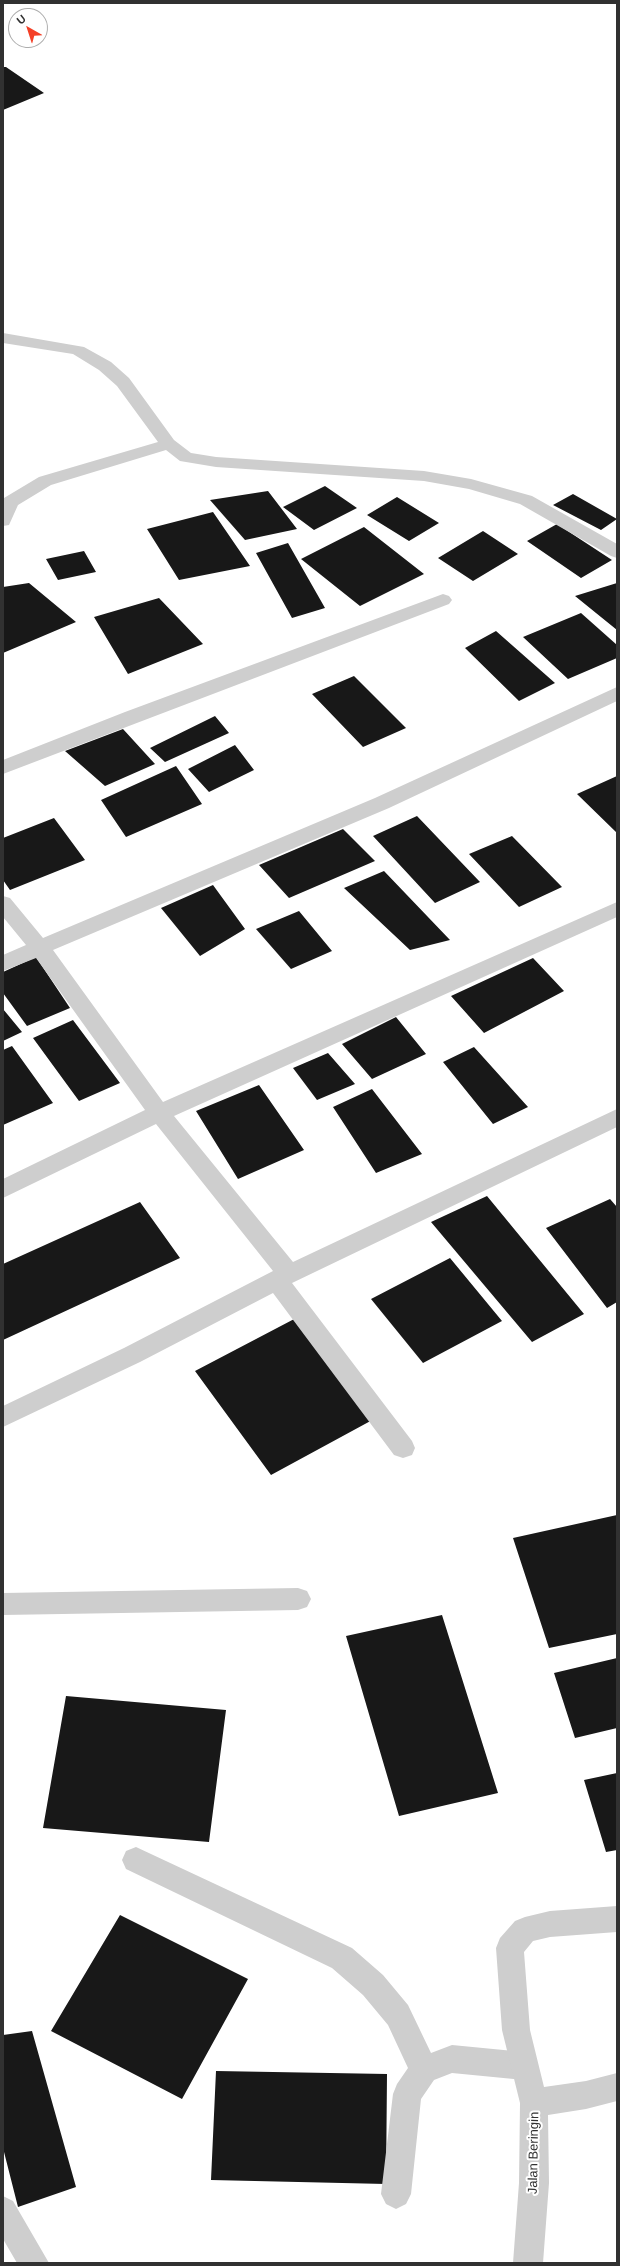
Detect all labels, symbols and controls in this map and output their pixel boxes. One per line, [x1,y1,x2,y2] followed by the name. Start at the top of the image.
[8,8,48,48] north arrow
[14,12,28,27] text: U
[525,2112,543,2194] street label: Jalan Beringin

